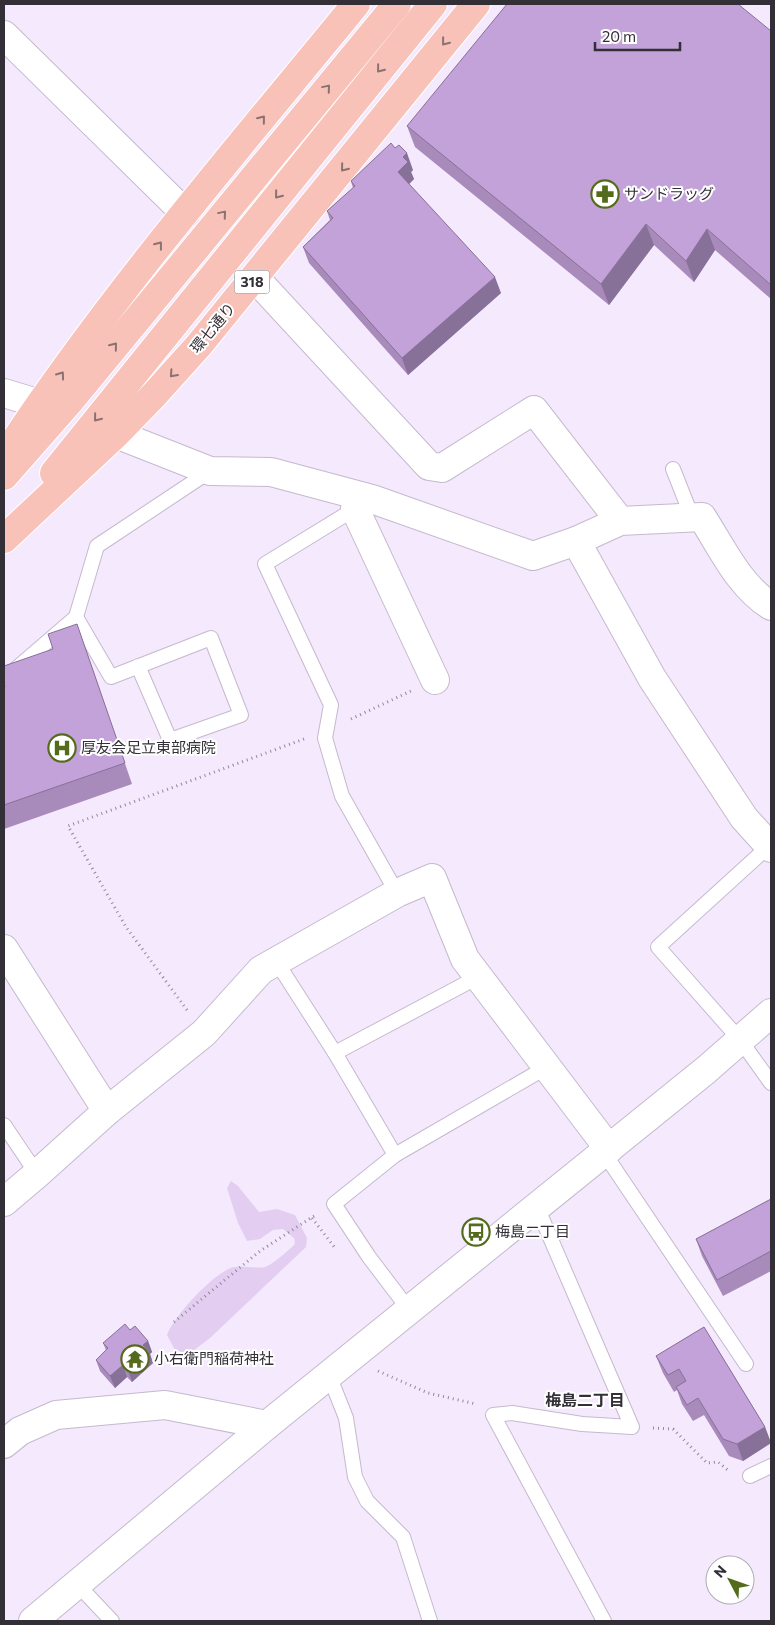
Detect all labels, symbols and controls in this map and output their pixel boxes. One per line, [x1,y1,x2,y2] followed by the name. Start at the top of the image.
[595,20,680,52] scale bar
[602,27,636,45] text: 20 m
[443,36,451,45] one-way arrow
[377,63,386,72] one-way arrow
[321,85,330,94] one-way arrow
[256,116,264,125] one-way arrow
[341,162,349,171] one-way arrow
[590,179,620,209] pharmacy icon: サンドラッグ
[624,184,714,202] place label: サンドラッグ
[275,189,283,198] one-way arrow
[218,210,227,219] one-way arrow
[154,242,162,251] one-way arrow
[234,270,270,294] road number: 318
[186,299,238,356] street label: 環七通り
[109,343,117,352] one-way arrow
[170,369,179,378] one-way arrow
[55,371,64,381] one-way arrow
[95,412,103,421] one-way arrow
[47,733,77,763] hospital icon: 厚友会足立東部病院
[81,738,216,756] place label: 厚友会足立東部病院
[461,1217,491,1247] bus stop icon: 梅島二丁目
[495,1222,570,1240] place label: 梅島二丁目
[120,1344,150,1374] temple icon: 小右衛門稲荷神社
[154,1349,274,1367] place label: 小右衛門稲荷神社
[545,1390,625,1409] district label: 梅島二丁目
[705,1555,755,1605] north arrow
[710,1562,730,1581] text: N

